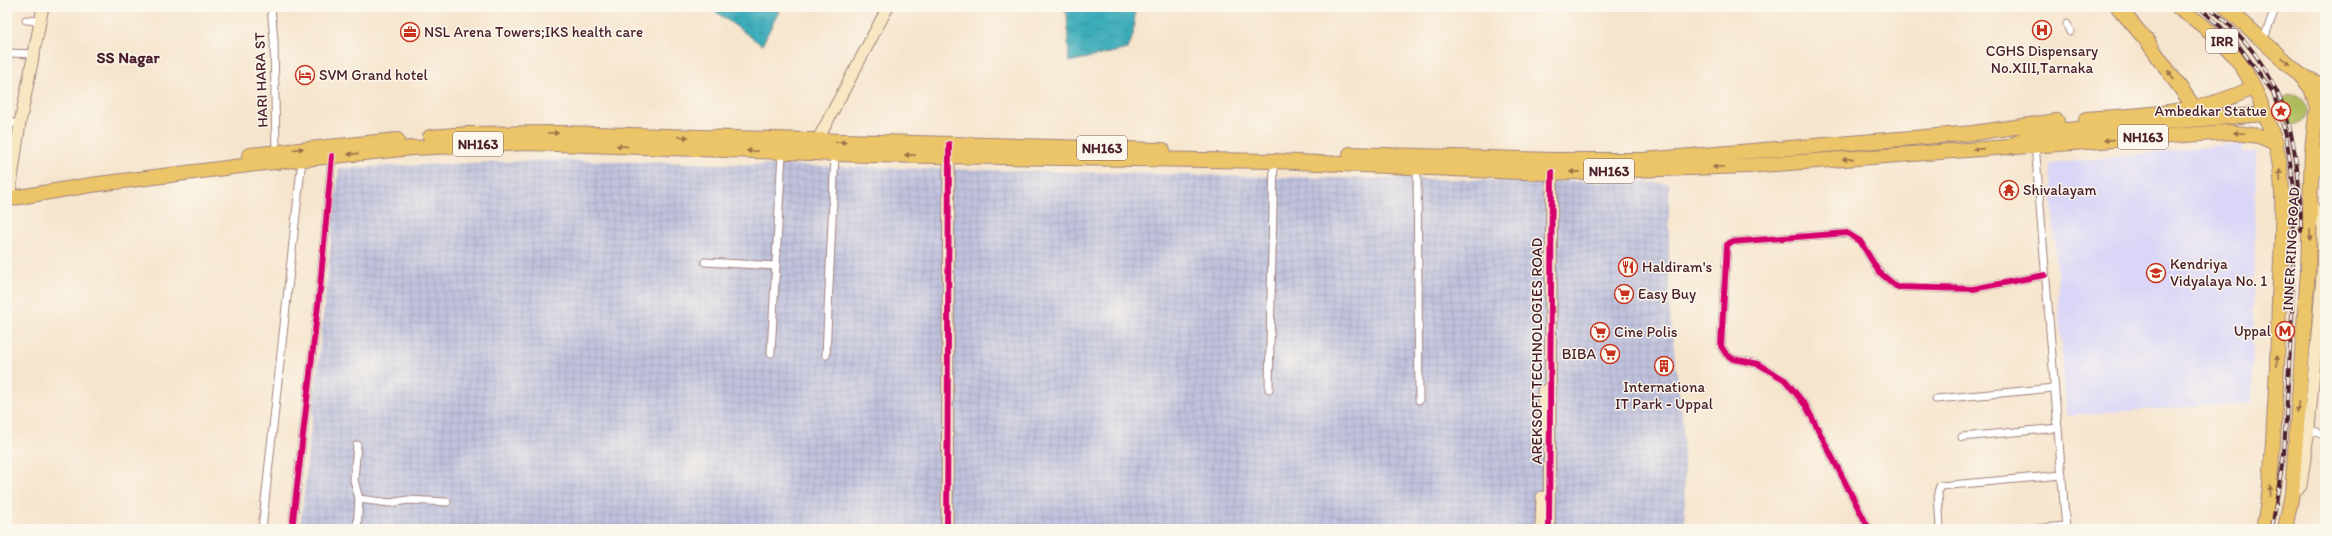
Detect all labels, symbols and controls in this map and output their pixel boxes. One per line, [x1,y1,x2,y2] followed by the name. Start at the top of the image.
[2031,19,2053,41] hospital icon: CGHS Dispensary No.XIII,Tarnaka
[399,21,421,43] office icon: NSL Arena Towers;IKS health care
[424,23,643,41] place label: NSL Arena Towers;IKS health care
[2206,29,2238,53] road number: IRR
[250,31,272,128] street label: HARI HARA ST
[1986,42,2098,77] place label: CGHS Dispensary No.XIII,Tarnaka
[97,48,160,68] district label: SS Nagar
[2281,57,2291,66] one-way arrow
[294,64,316,86] hotel icon: SVM Grand hotel
[319,66,429,84] place label: SVM Grand hotel
[2167,70,2175,80] one-way arrow
[2270,100,2292,122] place icon: Ambedkar Statue
[2155,102,2267,120] place label: Ambedkar Statue
[2118,125,2168,149] road number: NH163
[2232,129,2245,136] one-way arrow
[547,130,560,136] one-way arrow
[453,132,503,156] road number: NH163
[677,134,690,140] one-way arrow
[1077,136,1127,160] road number: NH163
[2103,136,2115,143] one-way arrow
[835,139,848,145] one-way arrow
[616,142,628,149] one-way arrow
[292,146,304,152] one-way arrow
[1972,146,1984,153] one-way arrow
[746,148,758,155] one-way arrow
[347,151,359,157] one-way arrow
[903,152,916,158] one-way arrow
[1842,155,1854,162] one-way arrow
[1584,159,1634,183] road number: NH163
[1712,164,1724,171] one-way arrow
[1568,169,1581,175] one-way arrow
[2276,169,2283,181] one-way arrow
[1998,179,2020,201] temple icon: Shivalayam
[2023,181,2097,199] place label: Shivalayam
[2279,186,2303,312] street label: INNER RING ROAD
[2306,229,2313,241] one-way arrow
[1528,238,1546,464] street label: AREKSOFT TECHNOLOGIES ROAD
[2170,255,2267,290] place label: Kendriya Vidyalaya No. 1
[1617,256,1639,278] restaurant icon: Haldiram's
[1642,258,1712,276] place label: Haldiram's
[2145,262,2167,284] school or university icon: Kendriya Vidyalaya No. 1
[1613,283,1635,305] supermarket icon: Easy Buy
[1638,285,1696,303] place label: Easy Buy
[2274,320,2296,342] metro station icon: Uppal
[1589,321,1611,343] supermarket icon: Cine Polis
[2234,322,2272,340] place label: Uppal
[1614,323,1678,341] place label: Cine Polis
[1599,343,1621,365] supermarket icon: BIBA
[1562,345,1596,363] place label: BIBA
[2274,354,2280,367] one-way arrow
[1653,355,1675,377] building icon: Internationa IT Park - Uppal
[1615,378,1714,413] place label: Internationa IT Park - Uppal
[2294,400,2301,413] one-way arrow
[2266,485,2273,497] one-way arrow

